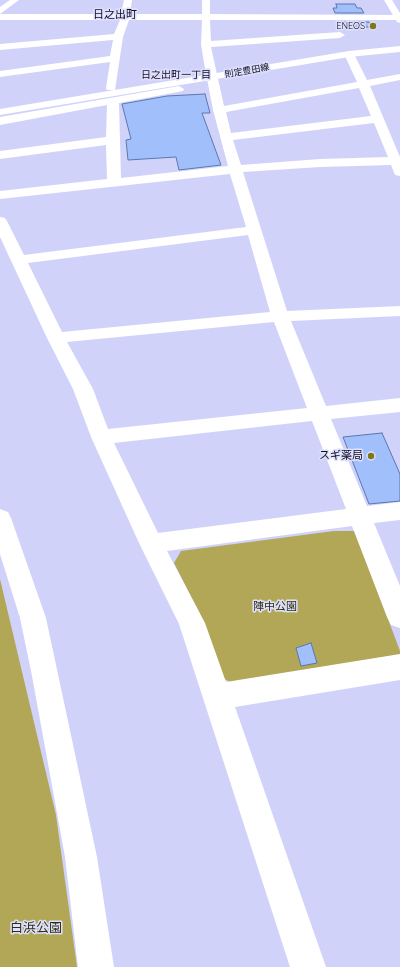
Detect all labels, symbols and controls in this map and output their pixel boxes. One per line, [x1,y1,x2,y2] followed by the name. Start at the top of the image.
[93,8,137,22] district label: 日之出町
[336,21,365,31] place label: ENEOS
[368,21,378,31] marker: ENEOS
[224,62,270,80] street label: 則定豊田線
[141,69,211,81] district label: 日之出町一丁目
[319,449,363,463] place label: スギ薬局
[366,451,376,461] marker: スギ薬局
[253,600,297,614] park label: 陣中公園
[10,920,62,936] park label: 白浜公園

